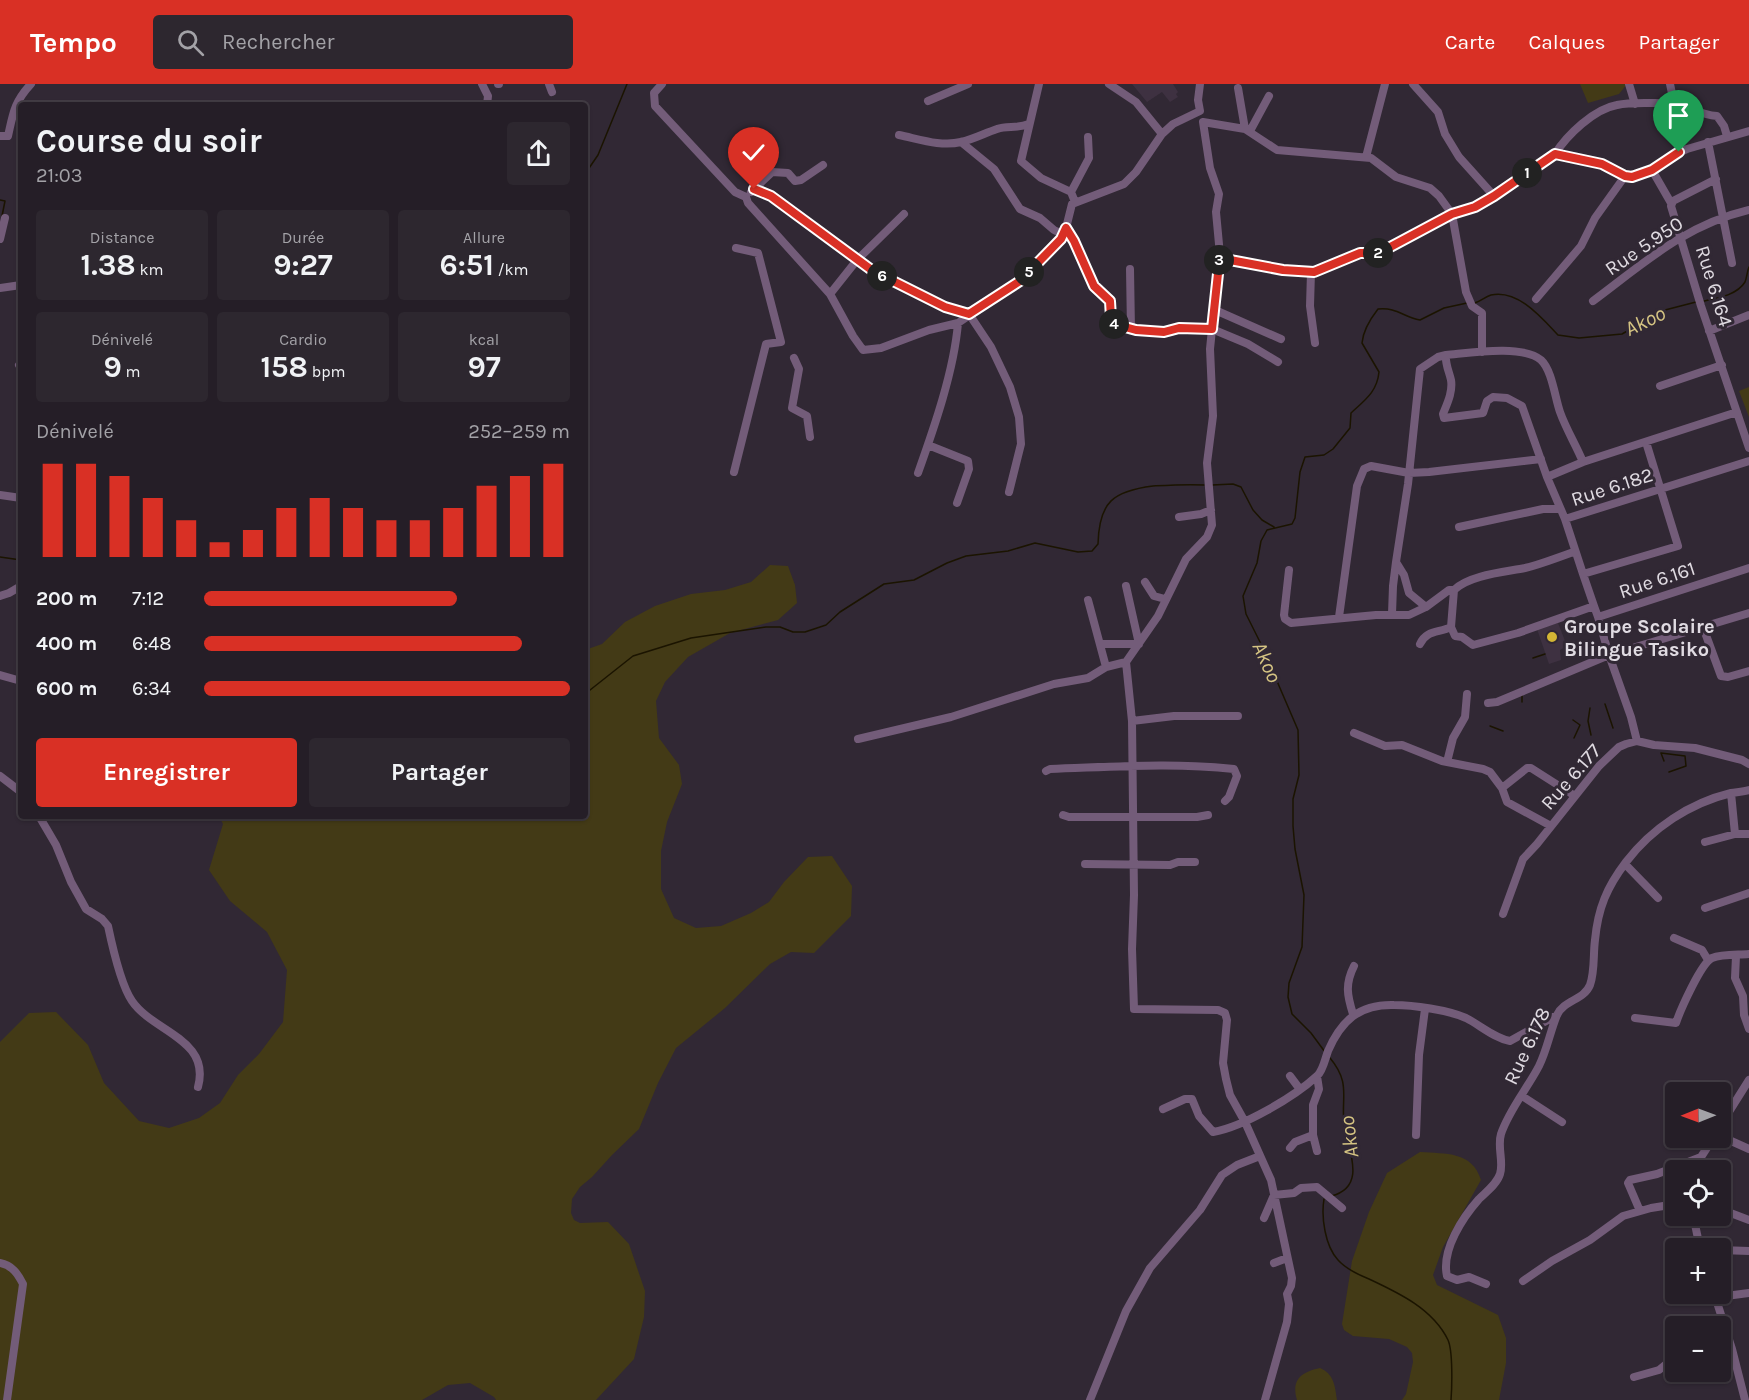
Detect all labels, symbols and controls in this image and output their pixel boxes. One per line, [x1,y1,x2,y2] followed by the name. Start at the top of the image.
[153,15,573,69] search box
[30,26,117,59] text: Tempo
[174,26,207,59] icon: search
[222,29,334,55] text: Rechercher
[1445,30,1495,54] text: Carte
[1528,30,1606,54] text: Calques
[1639,30,1719,54] text: Partager
[1653,90,1704,152] pin
[1662,99,1695,132] icon: arrive
[36,122,262,160] text: Course du soir
[507,122,570,185] button: share
[728,127,779,189] pin
[737,136,770,169] icon: check
[1512,158,1542,188] pin: 1
[1524,163,1530,182] text: 1
[36,164,83,187] text: 21:03
[1601,212,1687,280] street label: Rue 5.950
[90,228,154,247] text: Distance
[282,228,324,247] text: Durée
[463,228,505,247] text: Allure
[1363,238,1393,268] pin: 2
[1373,243,1383,262] text: 2
[1691,243,1737,329] street label: Rue 6.164
[1204,245,1234,275] pin: 3
[81,247,136,283] text: 1.38
[273,247,333,283] text: 9:27
[439,247,494,283] text: 6:51
[1214,250,1224,269] text: 3
[1014,257,1044,287] pin: 5
[136,260,164,279] text: km
[494,260,529,279] text: /km
[867,261,897,291] pin: 6
[1024,262,1034,281] text: 5
[877,266,887,285] text: 6
[1621,301,1670,341] water label: Akoo
[1099,309,1129,339] pin: 4
[1109,314,1119,333] text: 4
[91,330,153,349] text: Dénivelé
[279,330,327,349] text: Cardio
[469,330,499,349] text: kcal
[103,349,122,385] text: 9
[260,349,308,385] text: 158
[467,349,501,385] text: 97
[122,362,141,381] text: m
[308,362,346,381] text: bpm
[36,420,114,443] text: Dénivelé
[468,420,570,443] text: 252–259 m
[1568,463,1656,511] street label: Rue 6.182
[1616,557,1698,603] street label: Rue 6.161
[36,587,97,610] text: 200 m
[132,587,164,610] text: 7:12
[1564,615,1715,661] place label: Groupe Scolaire Bilingue Tasiko
[1545,630,1559,644] marker: Groupe Scolaire Bilingue Tasiko
[36,632,97,655] text: 400 m
[132,632,172,655] text: 6:48
[1247,638,1287,687] water label: Akoo
[36,677,97,700] text: 600 m
[132,677,171,700] text: 6:34
[36,738,297,807] button: Enregistrer
[309,738,570,807] button: Partager
[1536,739,1606,815] street label: Rue 6.177
[1499,1004,1555,1088] street label: Rue 6.178
[1665,1082,1731,1148] north arrow
[1665,1082,1731,1382] map controls
[1334,1114,1363,1159] water label: Akoo
[1665,1160,1731,1226] button: locate
[1665,1238,1731,1304] button: +
[1665,1316,1731,1382] button: −

